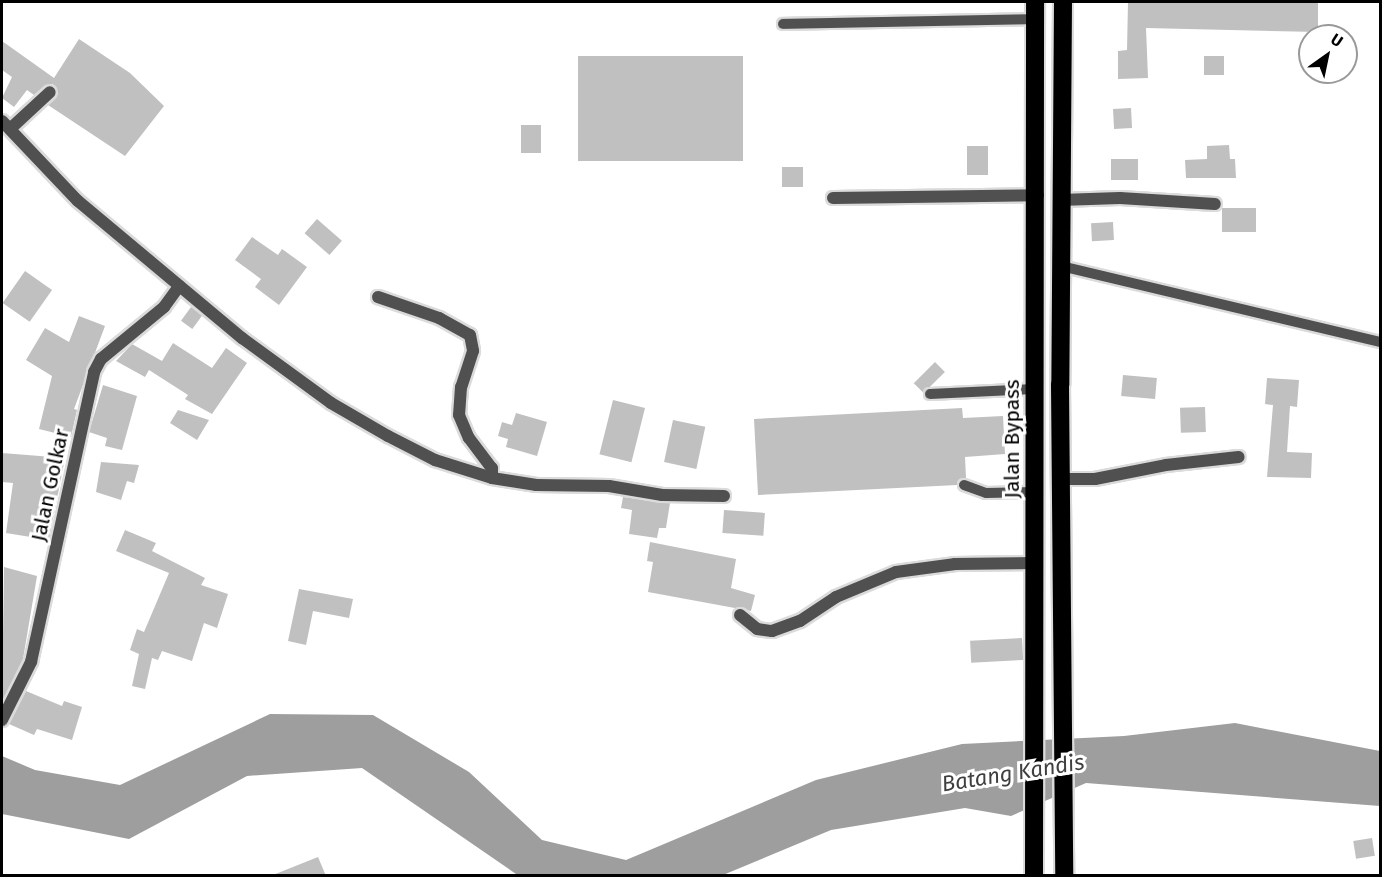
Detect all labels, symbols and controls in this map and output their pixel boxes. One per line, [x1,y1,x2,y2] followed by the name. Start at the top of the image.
[1298,24,1358,84] north arrow
[1327,29,1347,51] text: U
[999,380,1025,498] street label: Jalan Bypass
[26,426,74,544] street label: Jalan Golkar
[940,749,1086,797] water label: Batang Kandis

